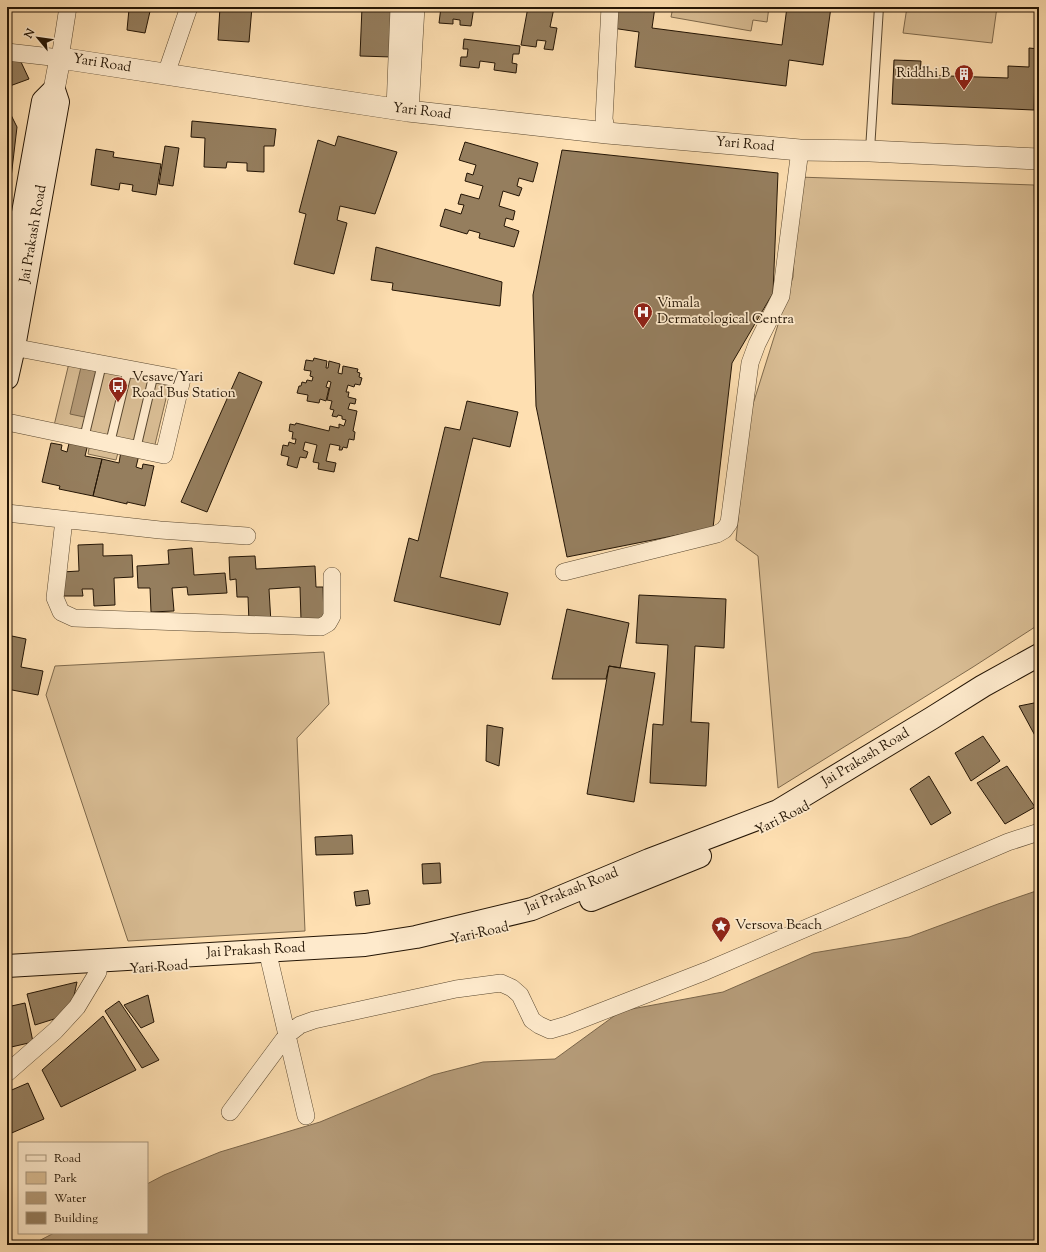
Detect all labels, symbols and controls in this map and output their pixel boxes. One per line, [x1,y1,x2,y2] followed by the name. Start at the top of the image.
[18,18,58,58] north arrow
[21,26,39,42] text: N
[71,50,133,79] street label: Yari Road
[953,63,975,91] building icon: Riddhi B
[896,64,950,84] place label: Riddhi B
[392,98,453,126] street label: Yari Road
[715,132,775,158] street label: Yari Road
[15,183,52,286] street label: Jai Prakash Road
[657,294,795,330] place label: Vimala Dermatological Centra
[632,301,654,329] hospital icon: Vimala Dermatological Centra
[132,368,236,404] place label: Vesave/Yari Road Bus Station
[107,375,129,403] bus stop icon: Vesave/Yari Road Bus Station
[818,724,914,793] street label: Jai Prakash Road
[752,797,814,841] street label: Yari Road
[521,863,622,919] street label: Jai Prakash Road
[710,915,732,943] place icon: Versova Beach
[735,916,822,936] place label: Versova Beach
[449,918,511,950] street label: Yari Road
[205,938,306,964] street label: Jai Prakash Road
[129,956,189,980] street label: Yari Road
[18,1142,148,1234] legend
[54,1150,81,1168] text: Road
[54,1170,77,1188] text: Park
[54,1190,87,1208] text: Water
[54,1210,98,1228] text: Building

